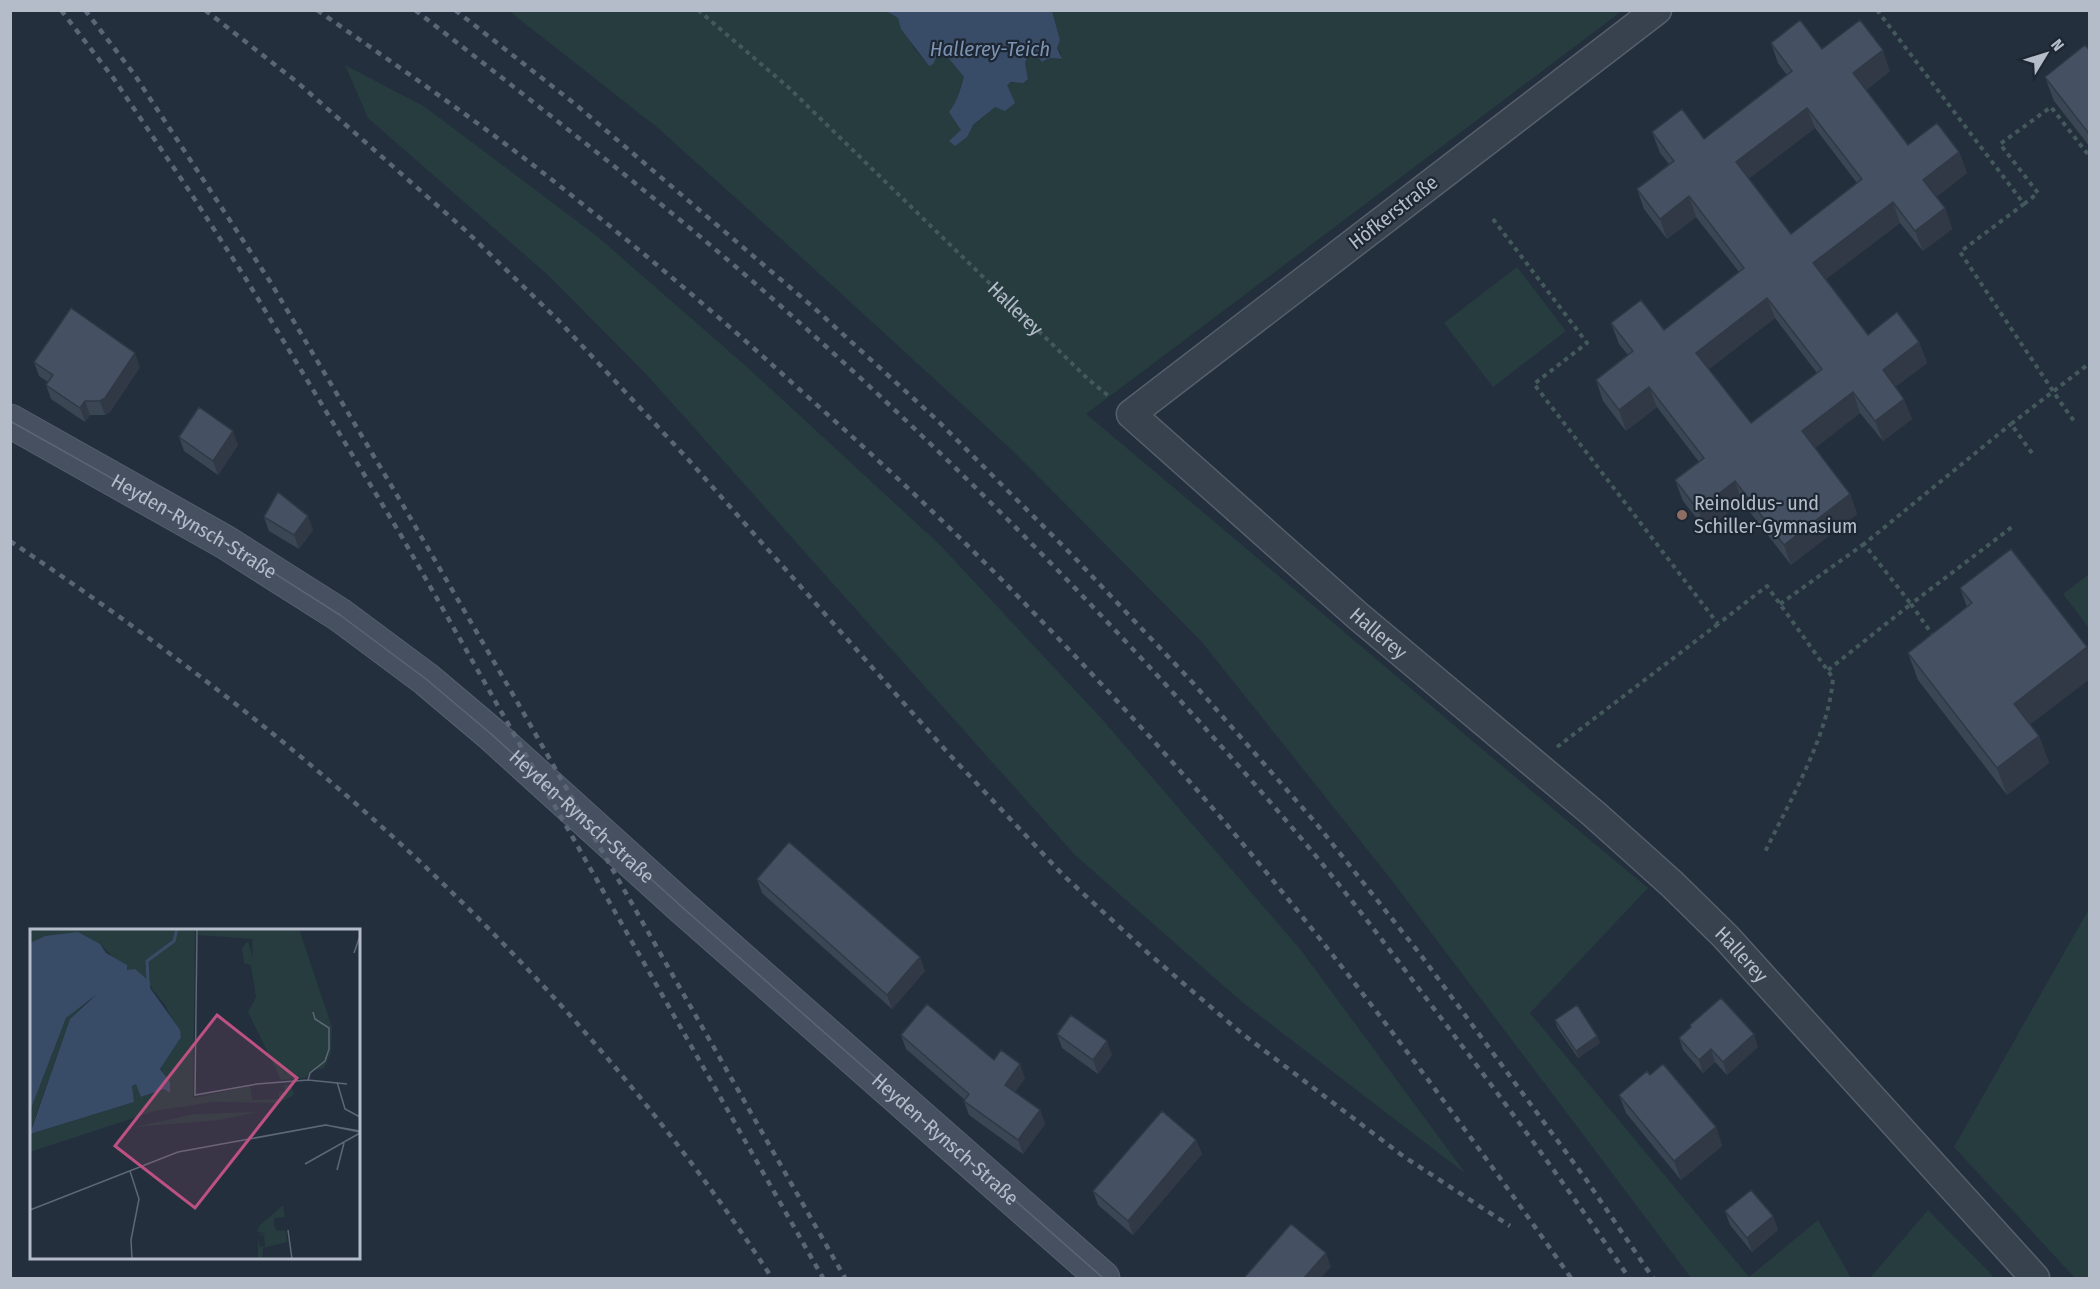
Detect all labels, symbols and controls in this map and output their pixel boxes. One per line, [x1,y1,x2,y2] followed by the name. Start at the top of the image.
[2016,24,2076,84] north arrow
[2047,35,2068,55] text: N
[930,36,1050,62] water label: Hallerey-Teich
[1344,170,1442,254] street label: Höfkerstraße
[983,276,1048,341] street label: Hallerey
[107,469,281,584] street label: Heyden-Rynsch-Straße
[1694,491,1857,538] place label: Reinoldus- und Schiller-Gymnasium
[1675,508,1689,522] marker: Reinoldus- und Schiller-Gymnasium
[1345,603,1412,664] street label: Hallerey
[505,745,659,888] street label: Heyden-Rynsch-Straße
[1710,921,1773,987] street label: Hallerey
[30,929,360,1259] inset map
[867,1068,1024,1210] street label: Heyden-Rynsch-Straße

